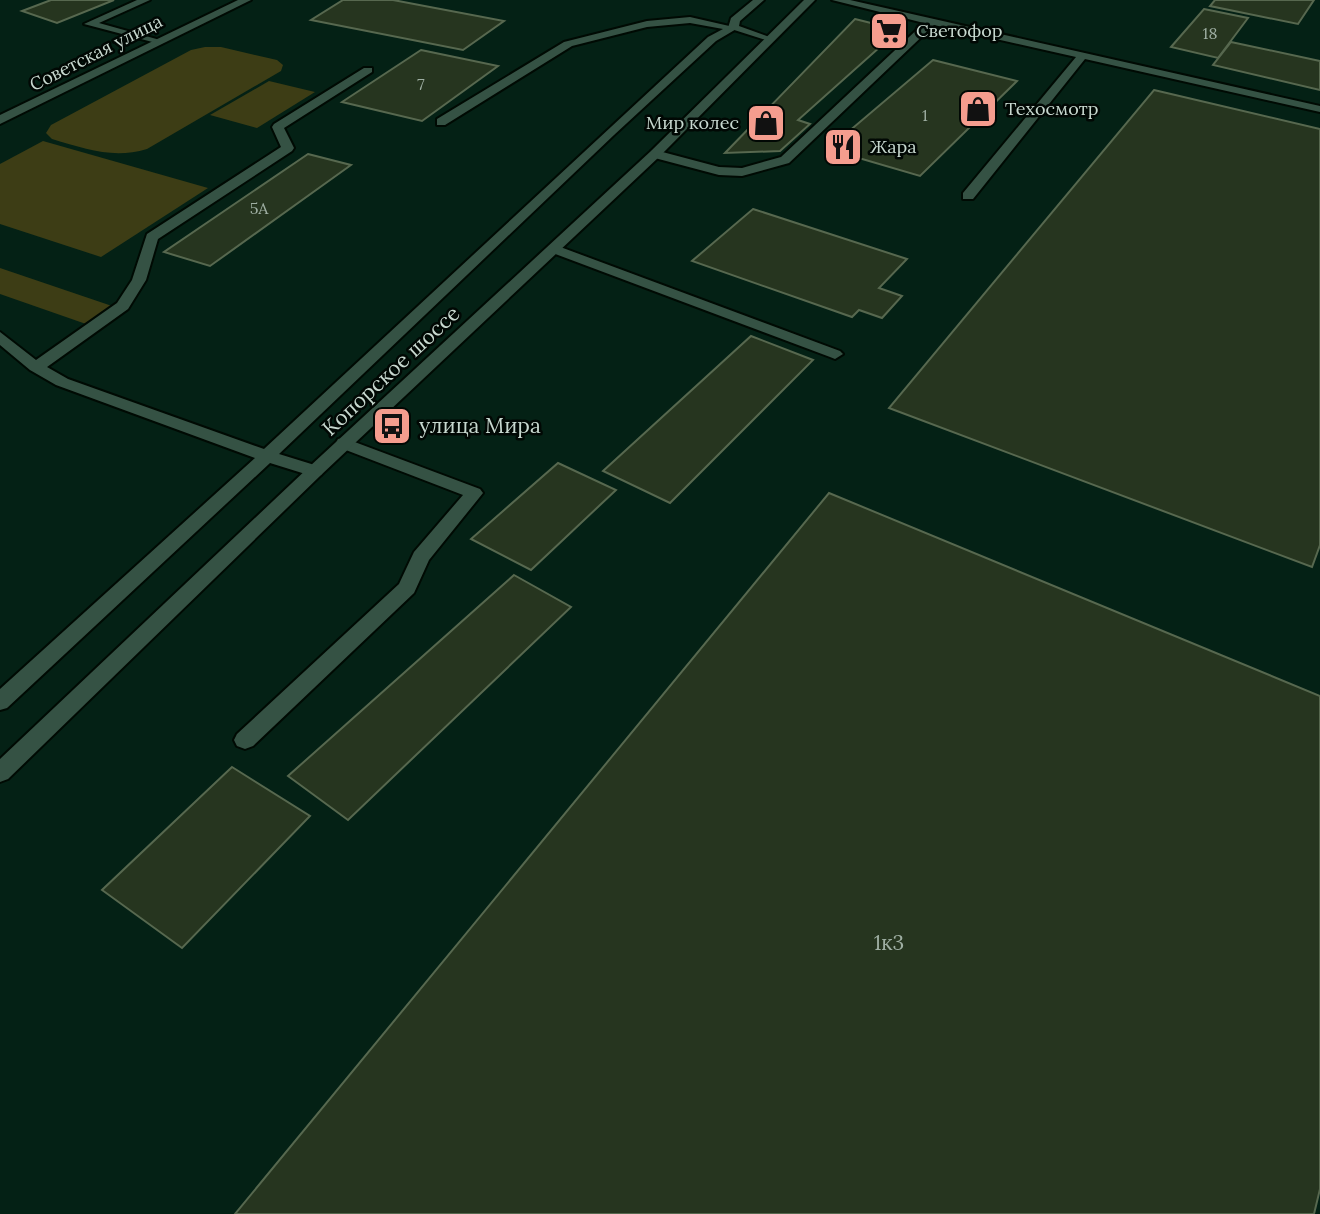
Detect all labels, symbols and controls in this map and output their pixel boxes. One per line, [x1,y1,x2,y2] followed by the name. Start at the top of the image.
[26,9,166,96] street label: Советская улица
[868,10,910,52] supermarket icon: Светофор
[916,19,1002,42] place label: Светофор
[1203,23,1217,43] house number: 18
[417,74,425,94] house number: 7
[957,88,999,130] shop icon: Техосмотр
[1005,97,1099,120] place label: Техосмотр
[745,102,787,144] shop icon: Мир колес
[922,105,928,125] house number: 1
[646,111,739,134] place label: Мир колес
[822,126,864,168] restaurant icon: Жара
[870,135,917,158] place label: Жара
[250,198,269,218] house number: 5А
[316,300,465,441] street label: Копорское шоссе
[371,405,413,447] bus stop icon: улица Мира
[419,412,541,439] place label: улица Мира
[874,929,904,956] house number: 1к3

